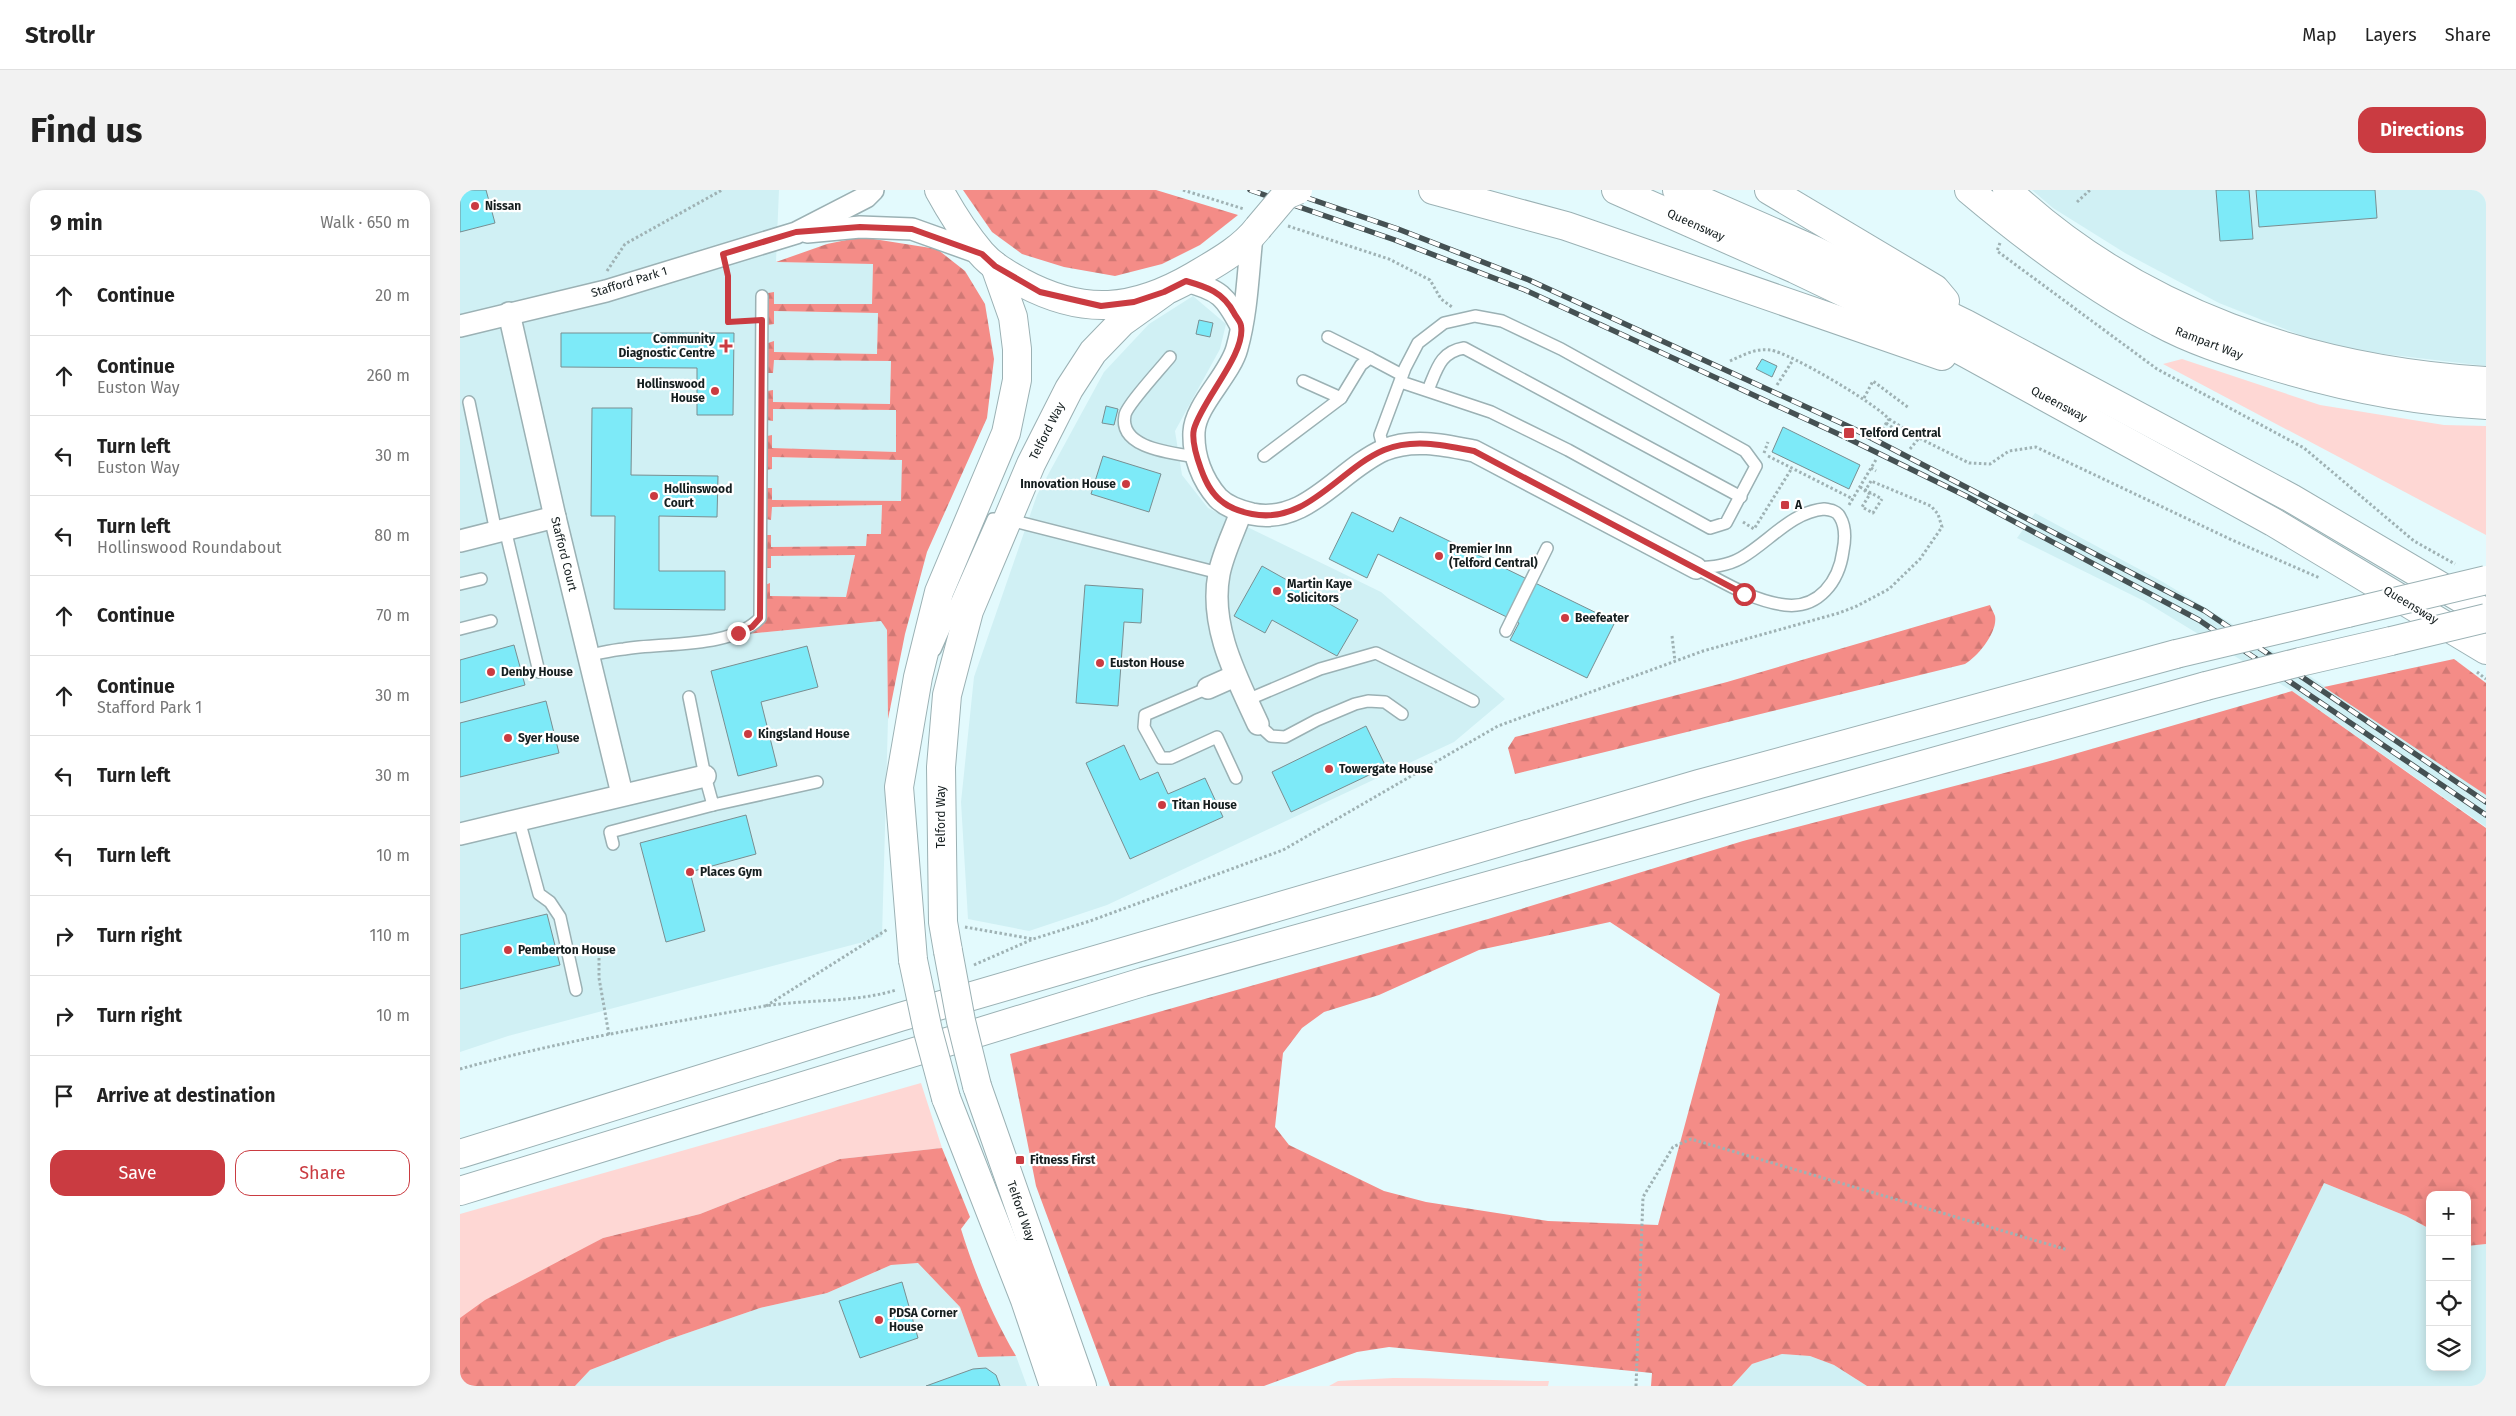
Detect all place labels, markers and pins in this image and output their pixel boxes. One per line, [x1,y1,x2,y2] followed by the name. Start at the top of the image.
[485,199,521,213] place label: Nissan
[469,200,481,212] marker: Nissan
[618,332,716,360] place label: Community Diagnostic Centre
[719,339,733,353] marker: Community Diagnostic Centre
[637,377,705,405] place label: Hollinswood House
[709,385,721,397] marker: Hollinswood House
[1842,426,1856,440] marker: Telford Central
[1860,426,1941,440] place label: Telford Central
[1020,477,1116,491] place label: Innovation House
[1120,478,1132,490] marker: Innovation House
[664,482,732,510] place label: Hollinswood Court
[648,490,660,502] marker: Hollinswood Court
[1794,498,1803,512] place label: A
[1779,499,1791,511] marker: A
[1449,542,1538,570] place label: Premier Inn (Telford Central)
[1433,550,1445,562] marker: Premier Inn (Telford Central)
[1287,577,1353,605] place label: Martin Kaye Solicitors
[1271,585,1283,597] marker: Martin Kaye Solicitors
[1575,611,1629,625] place label: Beefeater
[1559,612,1571,624] marker: Beefeater
[1110,656,1185,670] place label: Euston House
[1094,657,1106,669] marker: Euston House
[501,665,573,679] place label: Denby House
[485,666,497,678] marker: Denby House
[758,727,850,741] place label: Kingsland House
[742,728,754,740] marker: Kingsland House
[518,731,580,745] place label: Syer House
[502,732,514,744] marker: Syer House
[1339,762,1434,776] place label: Towergate House
[1323,763,1335,775] marker: Towergate House
[1172,798,1237,812] place label: Titan House
[1156,799,1168,811] marker: Titan House
[700,865,762,879] place label: Places Gym
[684,866,696,878] marker: Places Gym
[518,943,616,957] place label: Pemberton House
[502,944,514,956] marker: Pemberton House
[1030,1153,1096,1167] place label: Fitness First
[1014,1154,1026,1166] marker: Fitness First
[889,1306,958,1334] place label: PDSA Corner House
[873,1314,885,1326] marker: PDSA Corner House

